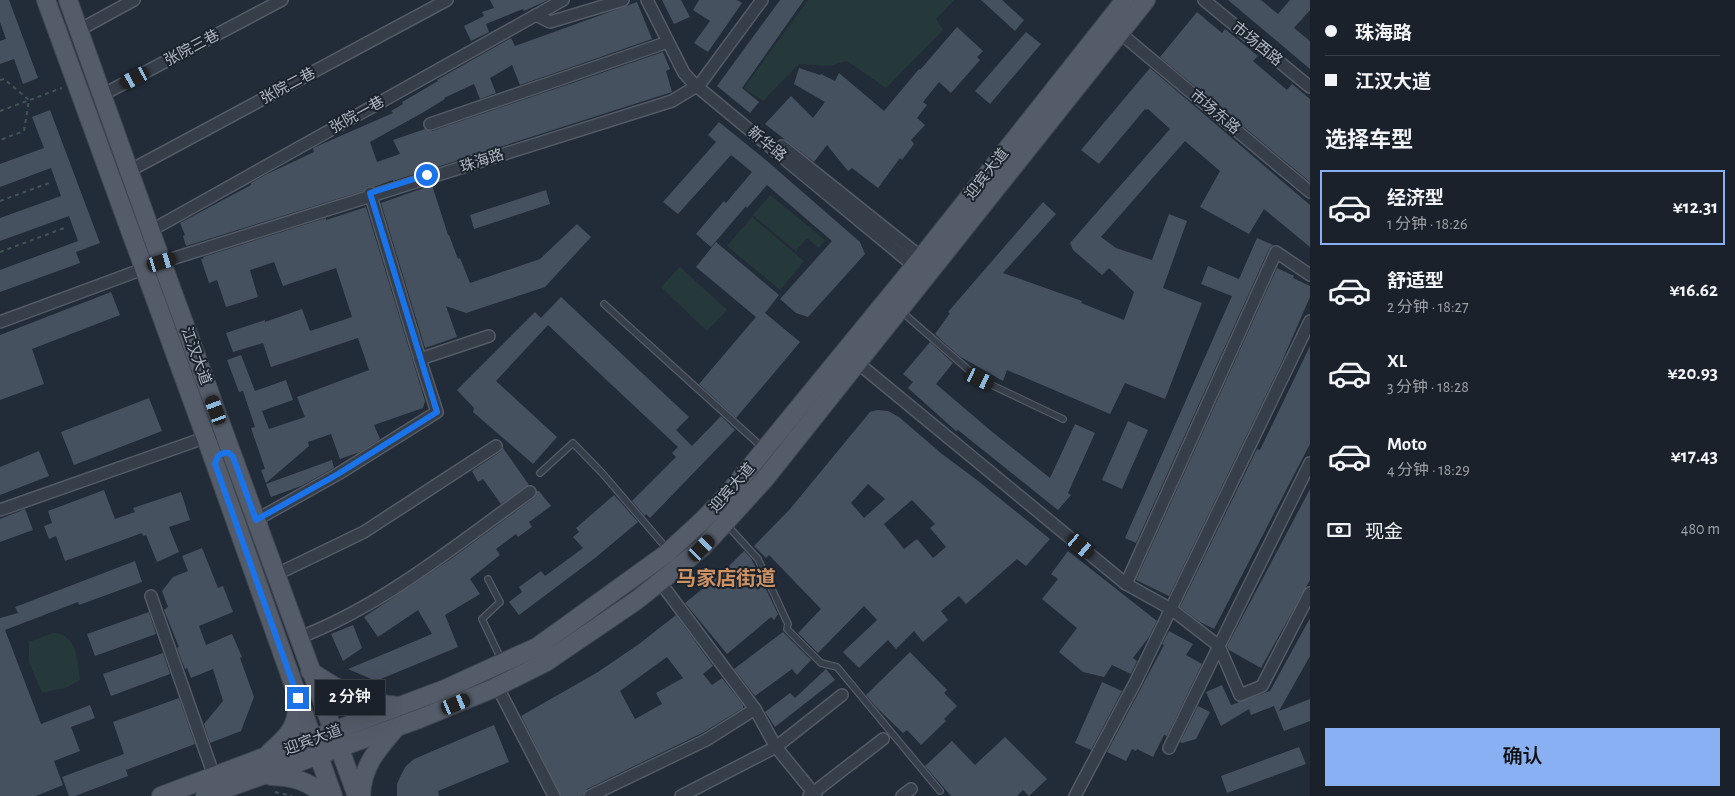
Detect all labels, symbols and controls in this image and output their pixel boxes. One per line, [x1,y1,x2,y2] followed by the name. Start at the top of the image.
[1229,19,1286,69] street label: 市场西路
[1355,24,1412,43] text: 珠海路
[162,26,222,69] street label: 张院三巷
[118,64,151,92] car
[258,64,318,107] street label: 张院二巷
[1355,73,1431,92] text: 江汉大道
[1187,86,1243,137] street label: 市场东路
[327,93,387,136] street label: 张院一巷
[745,122,790,164] street label: 新华路
[1325,129,1413,151] text: 选择车型
[962,145,1011,202] street label: 迎宾大道
[458,146,506,175] street label: 珠海路
[416,164,438,186] route start
[1327,185,1372,230] icon: car
[1387,189,1444,208] text: 经济型
[1673,198,1718,217] text: ¥12.31
[1387,216,1468,232] text: 1 分钟 · 18:26
[145,250,178,274] car
[1327,268,1372,313] icon: car
[1387,272,1444,291] text: 舒适型
[1670,281,1718,300] text: ¥16.62
[1387,299,1469,315] text: 2 分钟 · 18:27
[179,325,214,387] street label: 江汉大道
[1327,351,1372,396] icon: car
[1387,352,1407,371] text: XL
[1667,364,1718,383] text: ¥20.93
[963,366,996,392] car
[1387,379,1469,395] text: 3 分钟 · 18:28
[203,393,228,427] car
[1327,434,1372,479] icon: car
[1387,435,1427,454] text: Moto
[1671,447,1718,466] text: ¥17.43
[706,460,757,516] street label: 迎宾大道
[1387,462,1470,478] text: 4 分钟 · 18:29
[1325,516,1353,544] icon: cash
[1681,521,1720,537] text: 480 m
[1365,523,1403,542] text: 现金
[1064,531,1097,561] car
[686,532,717,564] car
[676,567,776,589] district label: 马家店街道
[316,680,386,716] callout: 2 分钟
[287,687,309,709] route end
[329,689,371,705] text: 2 分钟
[439,691,472,717] car
[282,722,344,757] street label: 迎宾大道
[1325,728,1720,786] button: 确认

